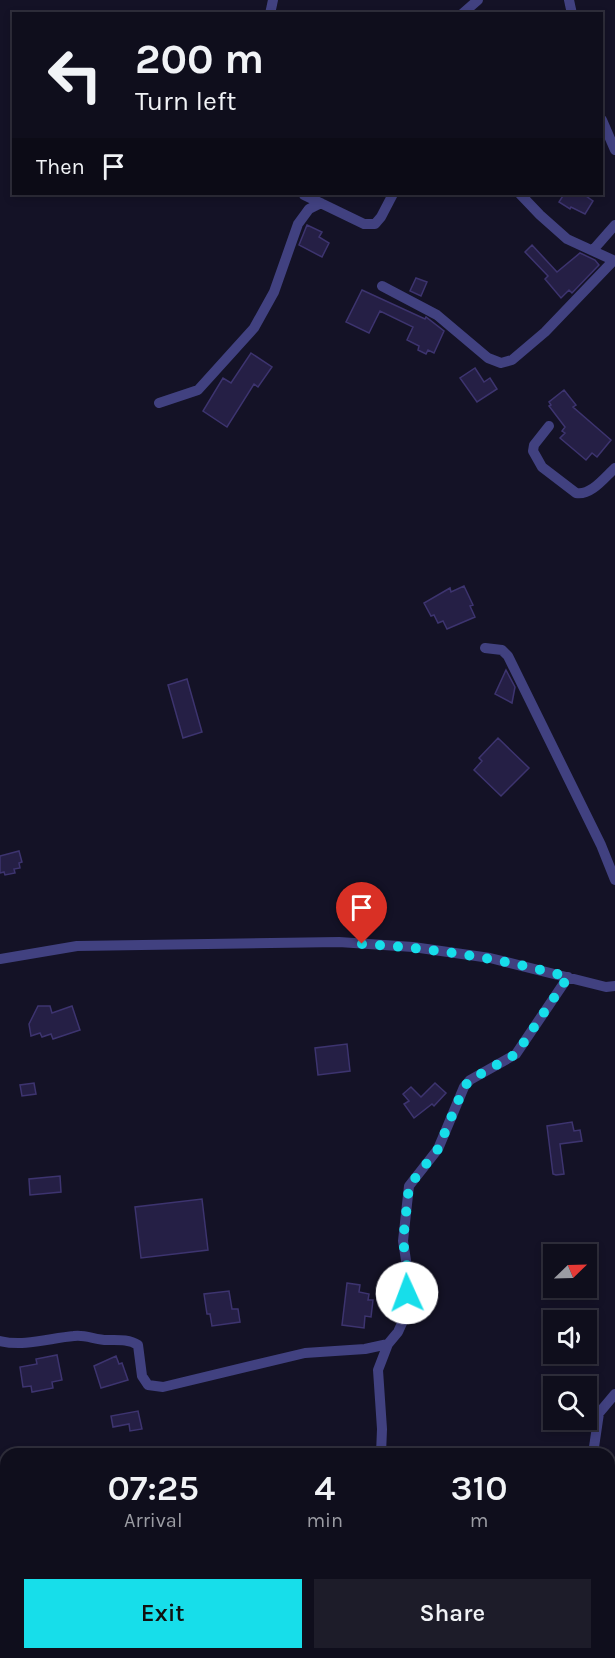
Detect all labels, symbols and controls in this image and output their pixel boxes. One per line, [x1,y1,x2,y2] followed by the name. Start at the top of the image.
[135,34,264,84] text: 200 m
[36,36,114,114] icon: left
[135,85,236,117] text: Turn left
[97,150,130,183] icon: arrive
[36,154,85,180] text: Then
[336,882,387,944] pin
[345,891,378,924] icon: arrive
[543,1244,597,1298] north arrow
[543,1244,597,1430] map controls
[375,1261,439,1325] position arrow
[543,1310,597,1364] button: sound
[543,1376,597,1430] button: search
[107,1467,199,1509] text: 07:25
[314,1467,335,1509] text: 4
[451,1467,508,1509] text: 310
[124,1509,182,1532] text: Arrival
[306,1509,343,1532] text: min
[470,1509,488,1532] text: m
[24,1579,302,1648] button: Exit
[314,1579,591,1648] button: Share

